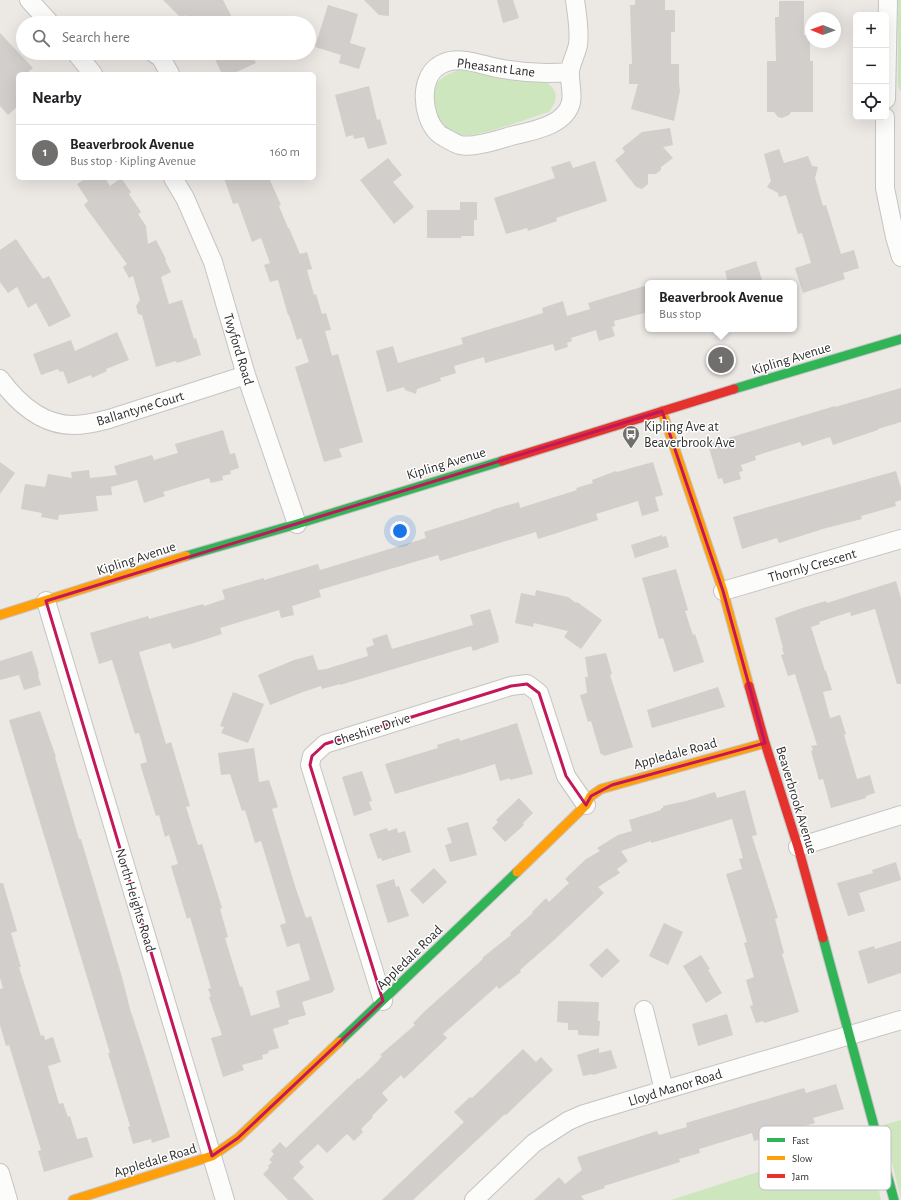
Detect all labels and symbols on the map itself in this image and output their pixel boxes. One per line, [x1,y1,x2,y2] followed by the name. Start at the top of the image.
[805,12,841,48] north arrow
[456,56,536,80] street label: Pheasant Lane
[221,312,256,387] street label: Twyford Road
[750,340,833,378] street label: Kipling Avenue
[708,345,734,375] pin: 1
[95,389,186,429] street label: Ballantyne Court
[644,420,735,450] place label: Kipling Ave at Beaverbrook Ave
[621,424,641,449] bus stop icon: Kipling Ave at Beaverbrook Ave
[405,445,488,483] street label: Kipling Avenue
[390,521,410,541] your location
[95,540,178,578] street label: Kipling Avenue
[767,547,858,585] street label: Thornly Crescent
[332,711,412,749] street label: Cheshire Drive
[632,736,718,772] street label: Appledale Road
[773,745,819,856] street label: Beaverbrook Avenue
[113,847,157,954] street label: North Heights Road
[374,923,445,993] street label: Appledale Road
[627,1067,724,1109] street label: Lloyd Manor Road
[759,1126,891,1190] legend
[792,1135,810,1146] text: Fast
[112,1142,198,1180] street label: Appledale Road
[792,1153,813,1164] text: Slow
[792,1171,809,1182] text: Jam

